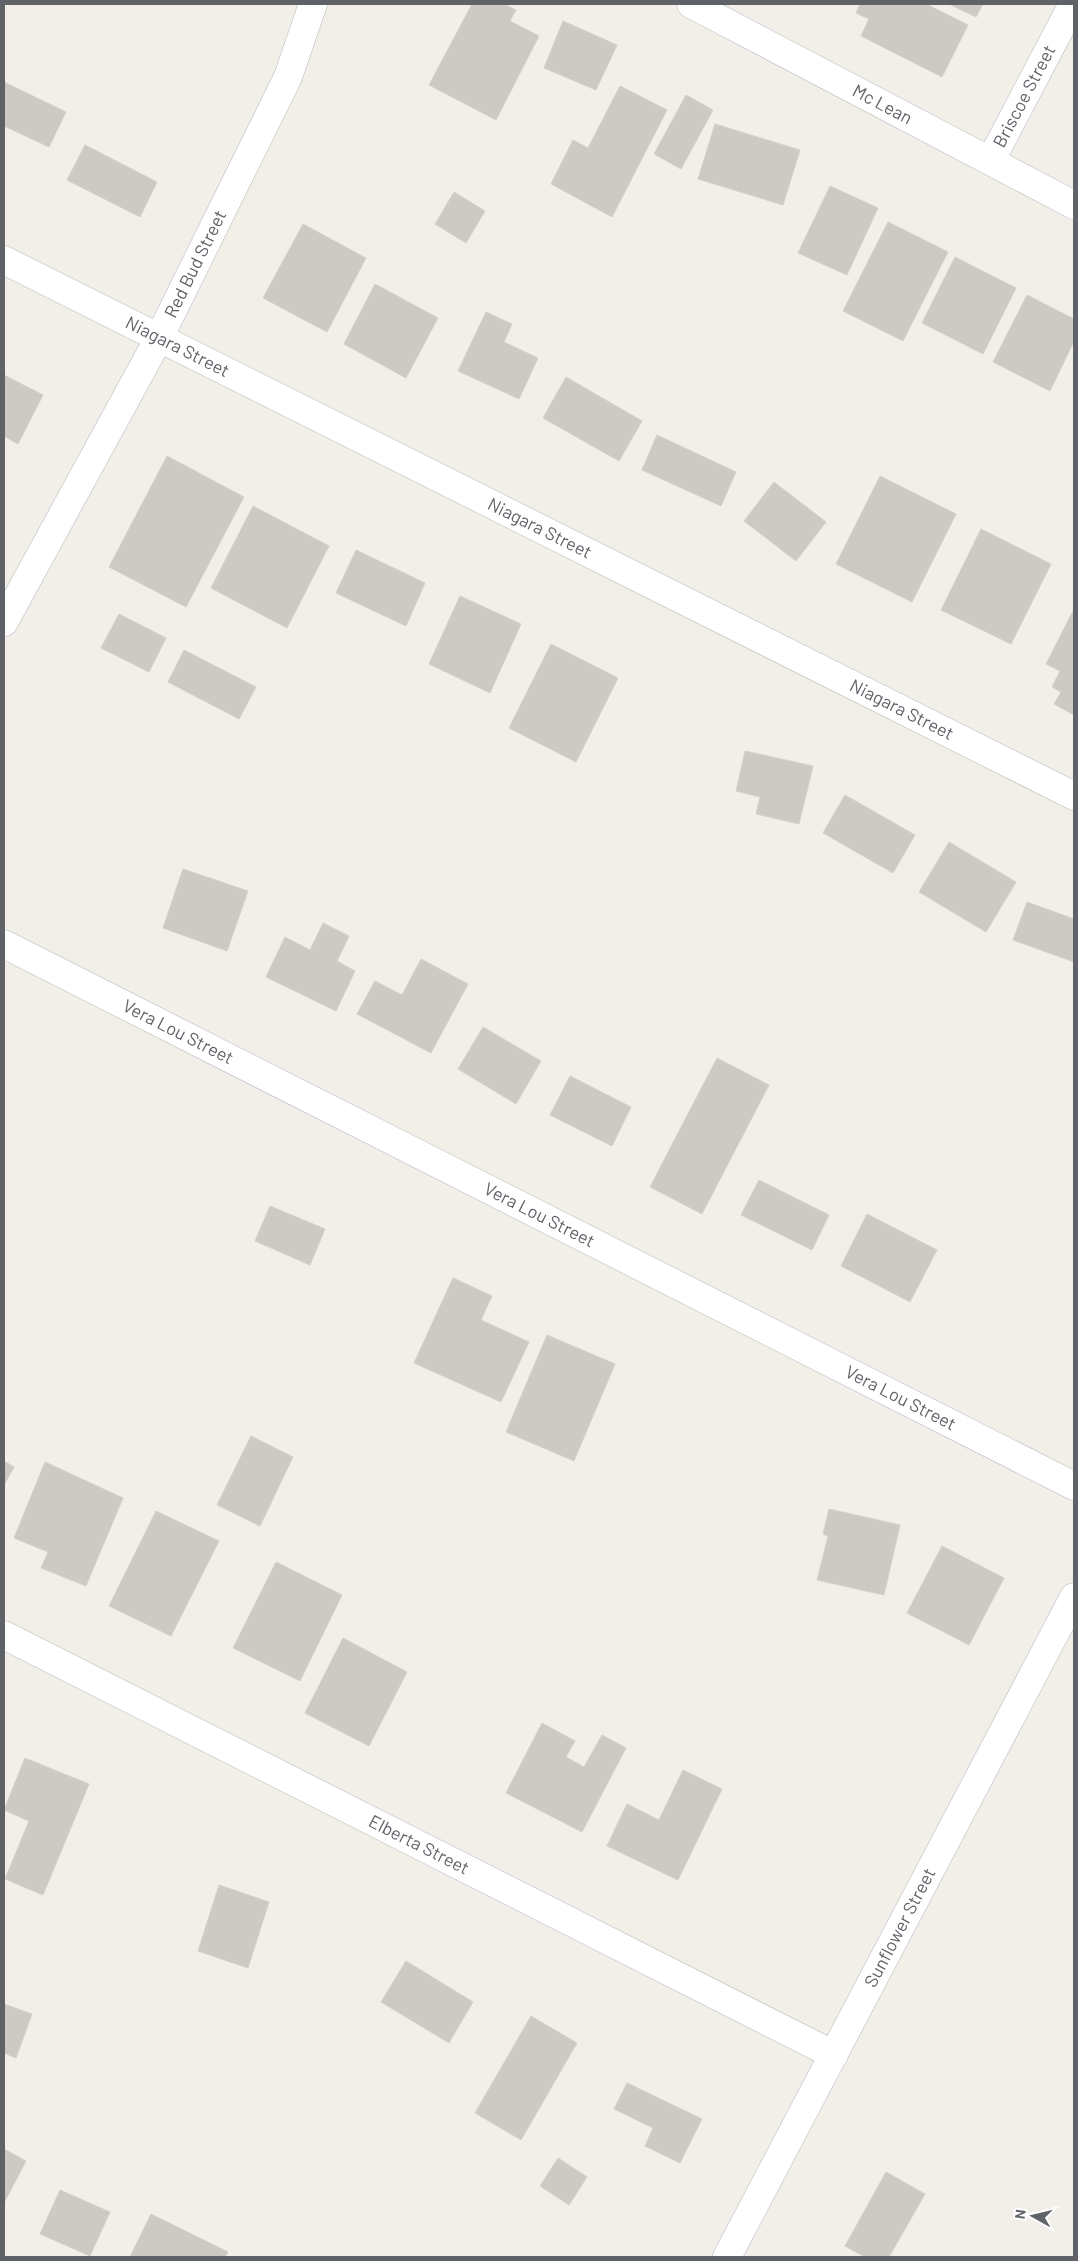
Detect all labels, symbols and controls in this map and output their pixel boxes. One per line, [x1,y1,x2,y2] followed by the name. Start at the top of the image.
[988,41,1060,151] street label: Briscoe Street
[849,79,916,128] street label: Mc Lean
[159,206,230,321] street label: Red Bud Street
[122,311,233,381] street label: Niagara Street
[484,492,596,563] street label: Niagara Street
[847,674,958,744] street label: Niagara Street
[119,994,237,1068] street label: Vera Lou Street
[481,1177,599,1251] street label: Vera Lou Street
[842,1360,960,1434] street label: Vera Lou Street
[365,1809,473,1879] street label: Elberta Street
[859,1864,940,1991] street label: Sunflower Street
[1008,2191,1058,2241] north arrow
[1011,2208,1029,2220] text: N

